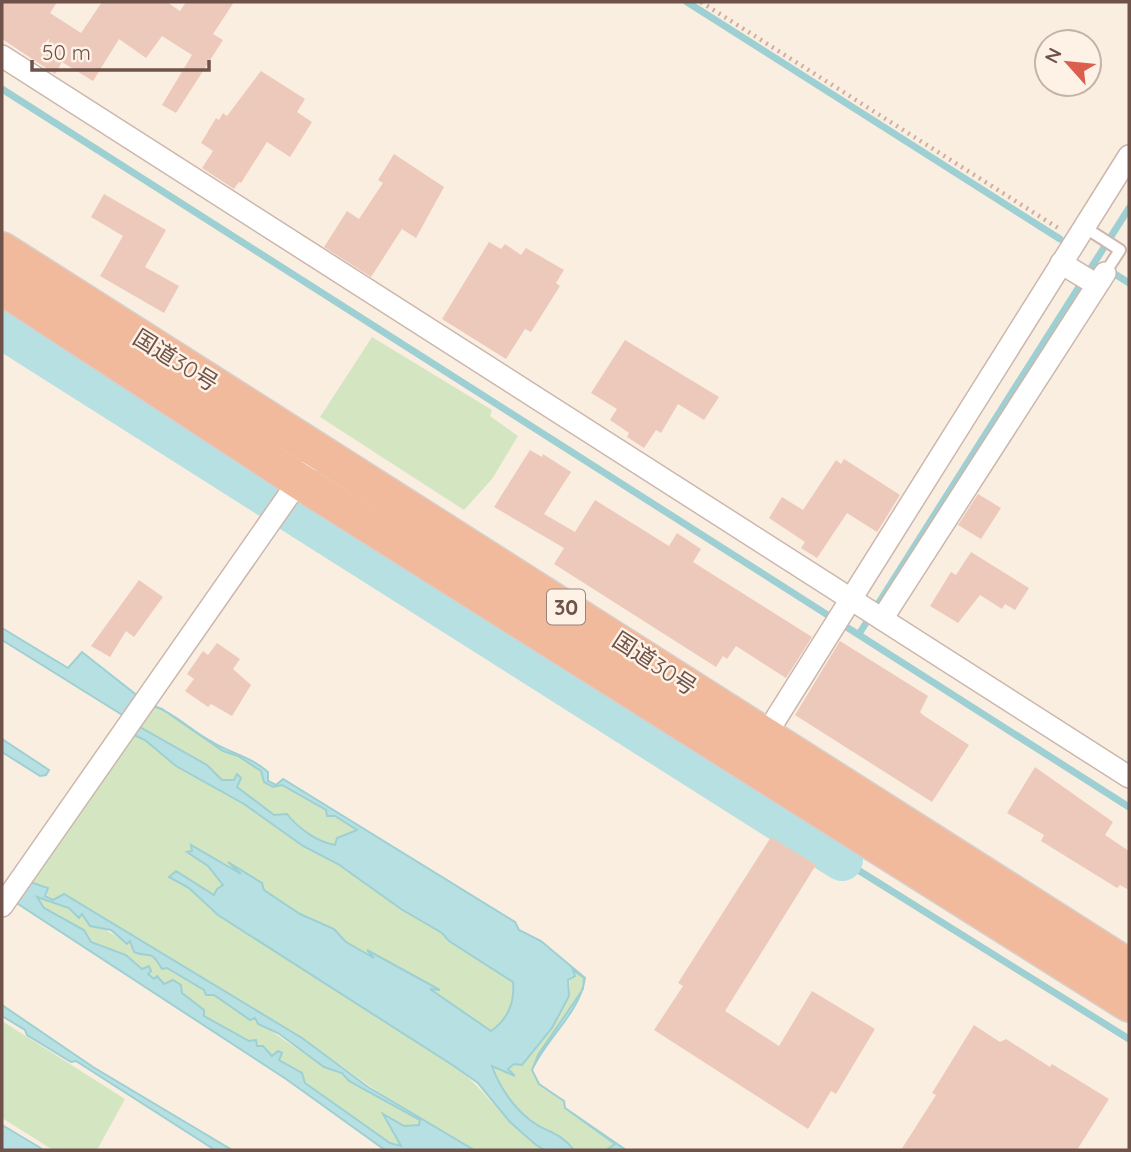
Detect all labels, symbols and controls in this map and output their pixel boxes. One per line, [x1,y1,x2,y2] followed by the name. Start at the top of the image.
[32,28,208,72] scale bar
[1033,28,1103,98] north arrow
[42,39,91,65] text: 50 m
[1039,44,1067,67] text: N
[128,323,224,397] street label: 国道30号
[547,590,585,624] road number: 30
[607,625,703,701] street label: 国道30号

